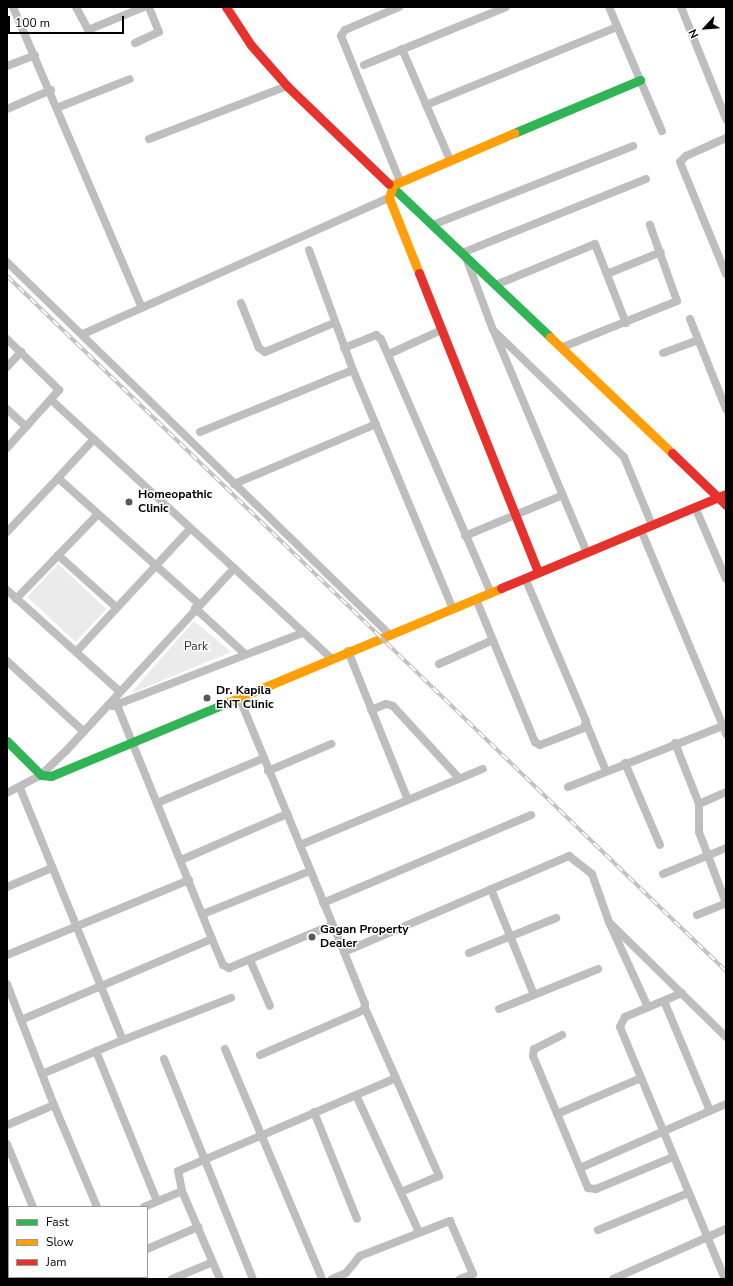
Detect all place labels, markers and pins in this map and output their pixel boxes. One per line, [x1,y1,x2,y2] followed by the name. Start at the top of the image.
[138,488,212,516] place label: Homeopathic Clinic
[123,496,135,508] marker: Homeopathic Clinic
[216,684,274,712] place label: Dr. Kapila ENT Clinic
[201,692,213,704] marker: Dr. Kapila ENT Clinic
[320,923,408,951] place label: Gagan Property Dealer
[307,932,317,942] marker: Gagan Property Dealer

